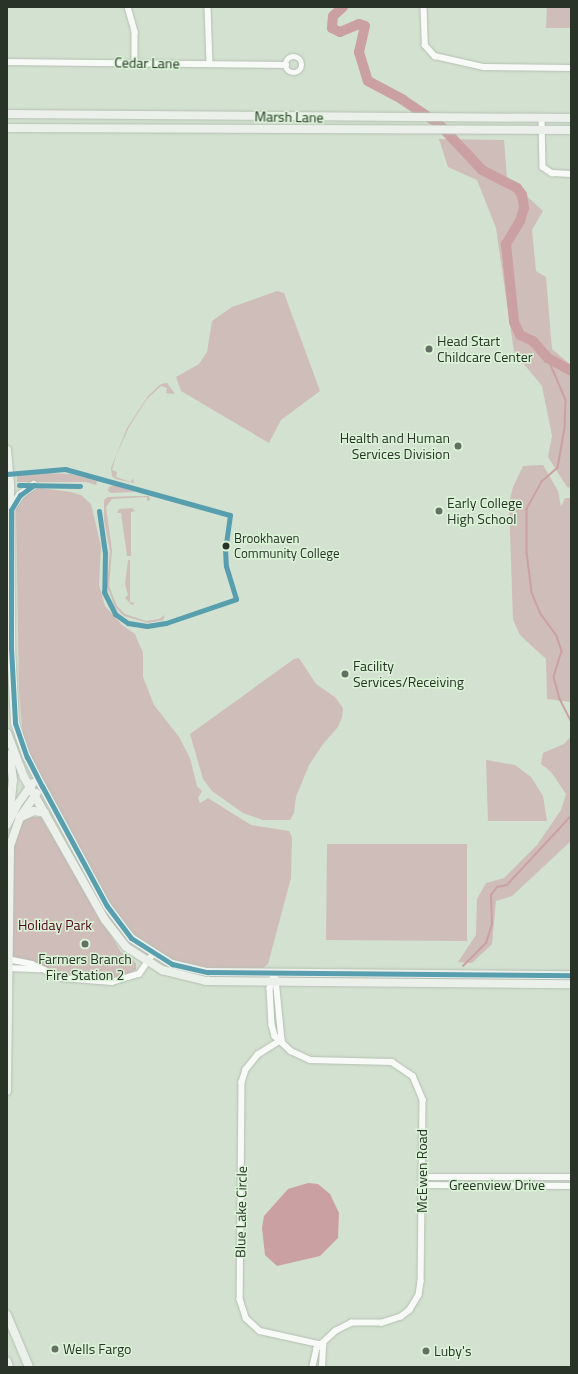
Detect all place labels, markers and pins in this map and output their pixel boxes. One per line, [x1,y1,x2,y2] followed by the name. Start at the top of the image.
[437,333,533,366] place label: Head Start Childcare Center
[424,344,434,354] marker: Head Start Childcare Center
[340,430,450,462] place label: Health and Human Services Division
[453,441,463,451] marker: Health and Human Services Division
[447,495,522,528] place label: Early College High School
[434,506,444,516] marker: Early College High School
[234,531,340,562] place label: Brookhaven Community College
[221,541,231,551] marker: Brookhaven Community College
[353,658,464,690] place label: Facility Services/Receiving
[340,669,350,679] marker: Facility Services/Receiving
[80,939,90,949] marker: Farmers Branch Fire Station 2
[38,951,132,984] place label: Farmers Branch Fire Station 2
[63,1341,132,1357] place label: Wells Fargo
[434,1343,471,1359] place label: Luby's
[50,1344,60,1354] marker: Wells Fargo
[421,1346,431,1356] marker: Luby's

